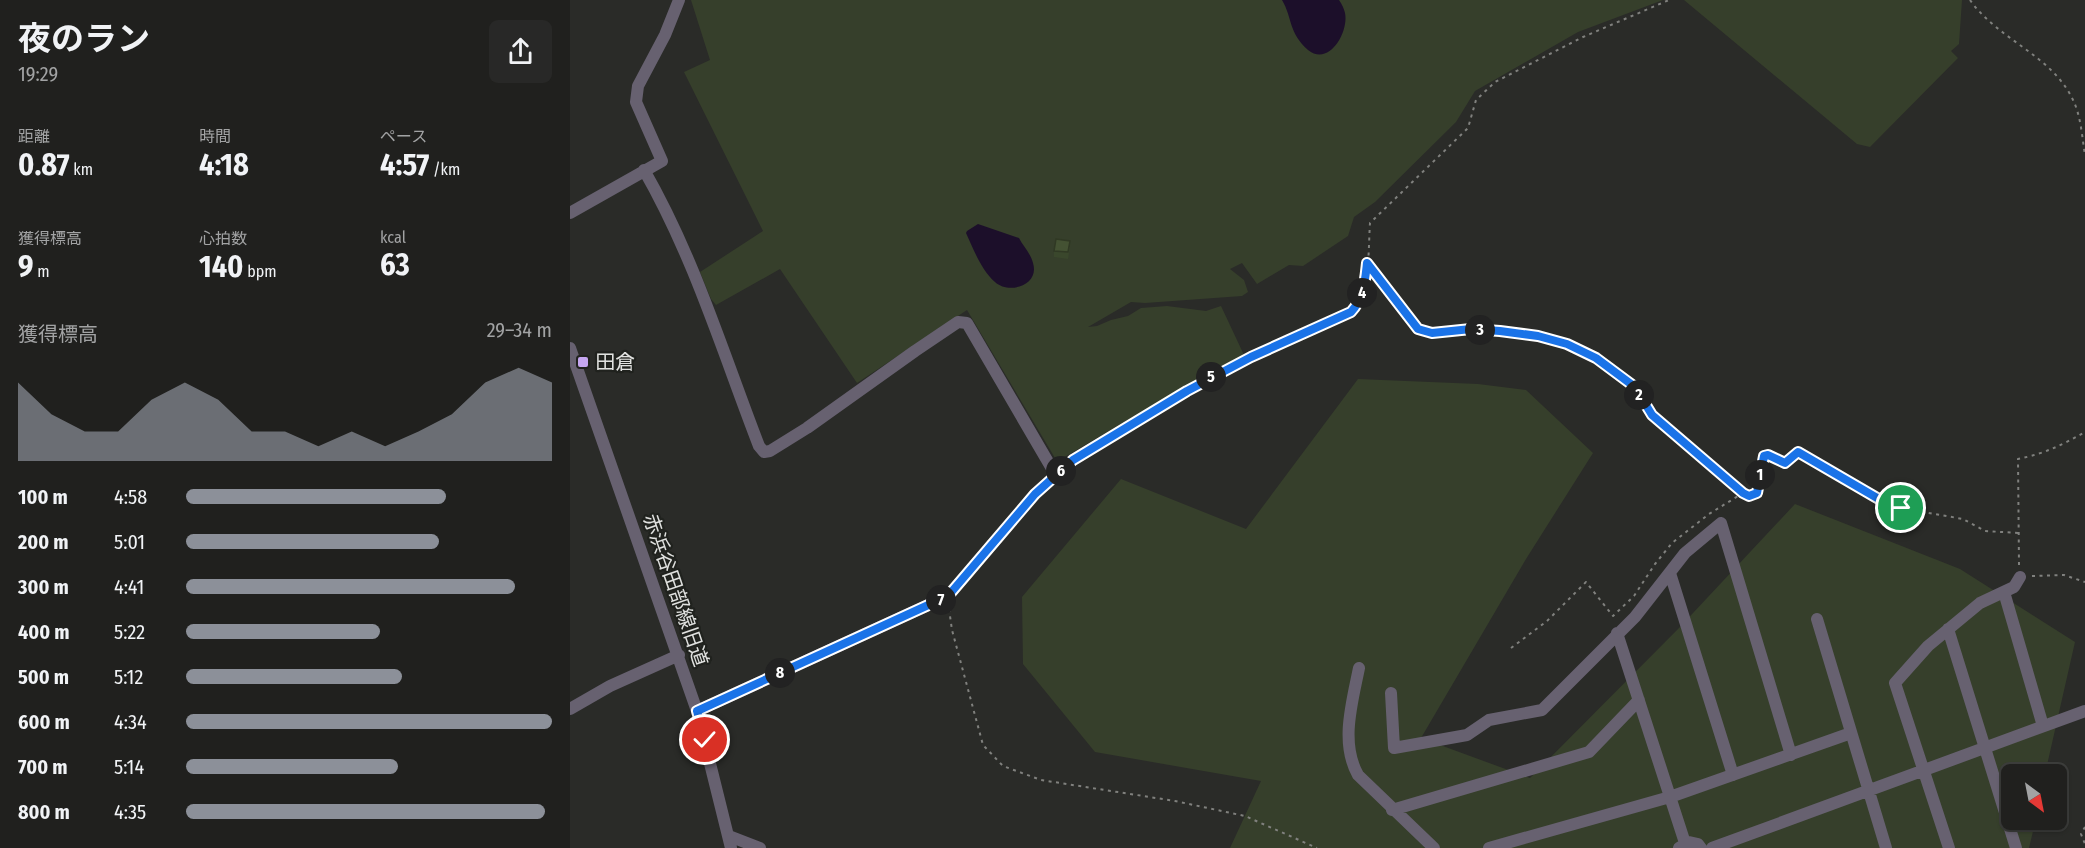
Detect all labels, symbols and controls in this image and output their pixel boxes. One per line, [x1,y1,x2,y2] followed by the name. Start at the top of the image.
[18,19,150,59] text: 夜のラン
[489,20,552,83] button: share
[18,62,58,86] text: 19:29
[18,127,50,146] text: 距離
[199,127,231,146] text: 時間
[380,127,427,146] text: ペース
[18,147,69,183] text: 0.87
[199,147,249,183] text: 4:18
[380,147,429,183] text: 4:57
[69,160,93,179] text: km
[429,160,460,179] text: /km
[380,228,406,247] text: kcal
[18,229,82,248] text: 獲得標高
[199,229,247,248] text: 心拍数
[380,247,410,283] text: 63
[18,249,34,285] text: 9
[199,249,244,285] text: 140
[34,262,50,281] text: m
[244,262,277,281] text: bpm
[1347,278,1377,308] pin: 4
[1358,283,1366,302] text: 4
[1465,315,1495,345] pin: 3
[487,318,552,342] text: 29–34 m
[1476,320,1484,339] text: 3
[18,322,98,346] text: 獲得標高
[595,350,635,374] place label: 田倉
[576,355,590,369] marker: 田倉
[1196,362,1226,392] pin: 5
[1207,367,1215,386] text: 5
[1624,380,1654,410] pin: 2
[1635,385,1643,404] text: 2
[1046,456,1076,486] pin: 6
[1745,460,1775,490] pin: 1
[1057,461,1065,480] text: 6
[1757,465,1763,484] text: 1
[1875,482,1926,533] pin
[18,485,68,509] text: 100 m
[114,485,147,509] text: 4:58
[1884,491,1917,524] icon: arrive
[639,510,713,670] street label: 赤浜谷田部線旧道
[18,530,69,554] text: 200 m
[114,530,145,554] text: 5:01
[18,575,69,599] text: 300 m
[114,575,144,599] text: 4:41
[926,585,956,615] pin: 7
[938,590,944,609] text: 7
[18,620,70,644] text: 400 m
[114,620,145,644] text: 5:22
[765,658,795,688] pin: 8
[776,663,784,682] text: 8
[18,665,69,689] text: 500 m
[114,665,143,689] text: 5:12
[18,710,70,734] text: 600 m
[114,710,147,734] text: 4:34
[679,714,730,765] pin
[688,723,721,756] icon: check
[18,755,68,779] text: 700 m
[114,755,144,779] text: 5:14
[2001,764,2067,830] north arrow
[2001,764,2067,830] map controls
[18,800,70,824] text: 800 m
[114,800,146,824] text: 4:35

